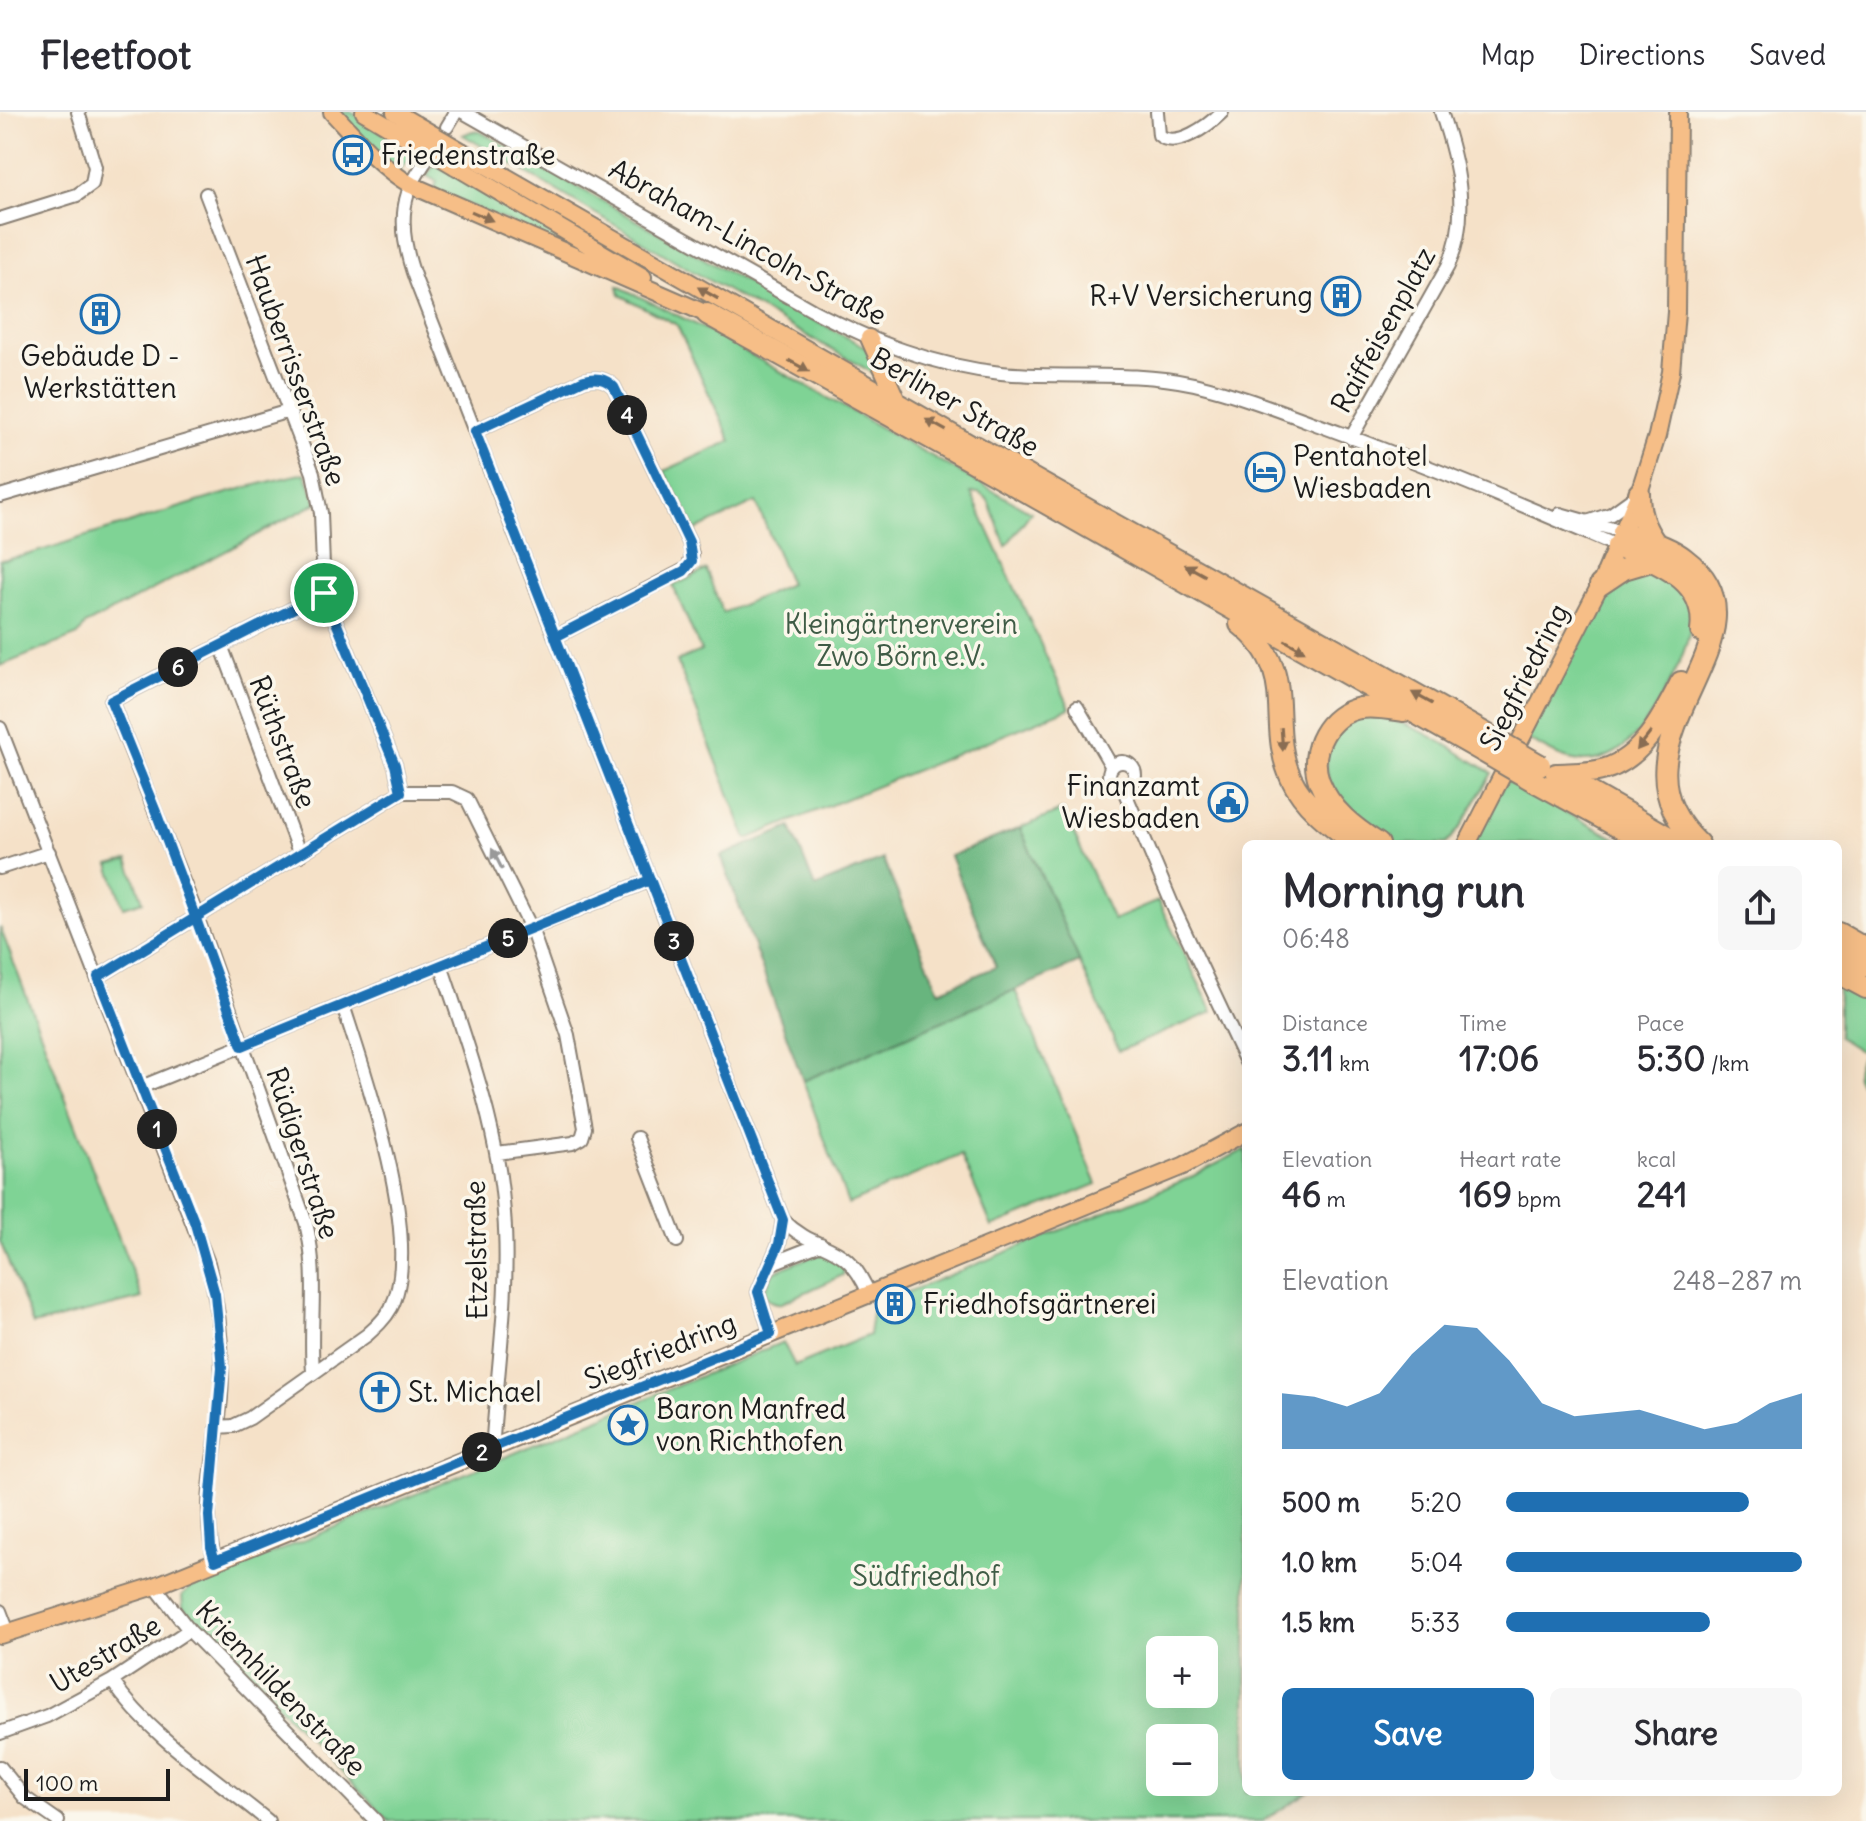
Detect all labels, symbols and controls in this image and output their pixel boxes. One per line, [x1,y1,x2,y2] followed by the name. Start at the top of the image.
[40,32,191,79] text: Fleetfoot
[1480,37,1535,73] text: Map
[1579,37,1705,73] text: Directions
[1749,37,1826,73] text: Saved
[332,134,374,176] bus stop icon: Friedenstraße
[381,137,556,173] place label: Friedenstraße
[603,151,893,333] street label: Abraham-Lincoln-Straße
[470,209,494,223] one-way arrow
[1323,241,1443,419] street label: Raiffeisenplatz
[237,249,355,491] street label: Hauberrisserstraße
[1320,275,1362,317] building icon: R+V Versicherung
[1089,278,1313,314] place label: R+V Versicherung
[697,286,720,300] one-way arrow
[79,293,121,335] building icon: Gebäude D - Werkstätten
[20,338,180,406] place label: Gebäude D - Werkstätten
[864,339,1046,465] street label: Berliner Straße
[788,359,811,372] one-way arrow
[607,395,647,435] pin: 4
[621,401,633,429] text: 4
[925,418,948,432] one-way arrow
[1293,438,1432,506] place label: Pentahotel Wiesbaden
[1244,451,1286,493] hotel icon: Pentahotel Wiesbaden
[290,559,358,627] pin
[1184,563,1207,577] one-way arrow
[302,571,346,615] icon: arrive
[1472,597,1576,757] street label: Siegfriedring
[784,606,1018,674] park label: Kleingärtnerverein Zwo Börn e.V.
[1284,639,1306,653] one-way arrow
[158,647,198,687] pin: 6
[172,653,184,681] text: 6
[241,671,325,813] street label: Rüthstraße
[1411,691,1433,705] one-way arrow
[1276,727,1289,752] one-way arrow
[1636,731,1652,751] one-way arrow
[1061,768,1200,836] place label: Finanzamt Wiesbaden
[1207,781,1249,823] public building icon: Finanzamt Wiesbaden
[490,847,503,870] one-way arrow
[1282,864,1525,919] text: Morning run
[1718,866,1802,950] button: share
[488,918,528,958] pin: 5
[654,921,694,961] pin: 3
[1282,922,1350,955] text: 06:48
[502,924,514,952] text: 5
[668,927,680,955] text: 3
[1282,1009,1368,1037] text: Distance
[1459,1009,1507,1037] text: Time
[1637,1009,1684,1037] text: Pace
[1282,1037,1334,1080] text: 3.11
[1459,1037,1539,1080] text: 17:06
[1637,1037,1706,1080] text: 5:30
[1334,1049,1370,1077] text: km
[1706,1049,1749,1077] text: /km
[258,1063,348,1243] street label: Rüdigerstraße
[137,1109,177,1149] pin: 1
[153,1115,161,1143] text: 1
[1282,1145,1372,1173] text: Elevation
[1459,1145,1561,1173] text: Heart rate
[1637,1145,1676,1173] text: kcal
[1282,1173,1321,1216] text: 46
[1459,1173,1512,1216] text: 169
[1637,1173,1688,1216] text: 241
[457,1180,495,1320] street label: Etzelstraße
[1321,1185,1346,1213] text: m
[1512,1185,1561,1213] text: bpm
[1282,1264,1389,1297] text: Elevation
[1672,1264,1802,1297] text: 248–287 m
[874,1283,916,1325] building icon: Friedhofsgärtnerei
[923,1286,1156,1322] place label: Friedhofsgärtnerei
[579,1304,741,1398] street label: Siegfriedring
[359,1371,401,1413] church icon: St. Michael
[408,1374,541,1410] place label: St. Michael
[656,1391,846,1459] place label: Baron Manfred von Richthofen
[607,1404,649,1446] place icon: Baron Manfred von Richthofen
[462,1432,502,1472] pin: 2
[476,1438,488,1466] text: 2
[1282,1486,1360,1519] text: 500 m
[1410,1486,1462,1519] text: 5:20
[1282,1546,1357,1579] text: 1.0 km
[1410,1546,1463,1579] text: 5:04
[852,1558,1001,1594] park label: Südfriedhof
[188,1593,374,1783] street label: Kriemhildenstraße
[1282,1606,1355,1639] text: 1.5 km
[1410,1606,1460,1639] text: 5:33
[43,1607,167,1701] street label: Utestraße
[1146,1636,1218,1796] map controls
[1146,1636,1218,1708] button: +
[1282,1688,1534,1780] button: Save
[1550,1688,1802,1780] button: Share
[1146,1724,1218,1796] button: −
[24,1765,170,1801] scale bar
[36,1769,98,1797] text: 100 m

